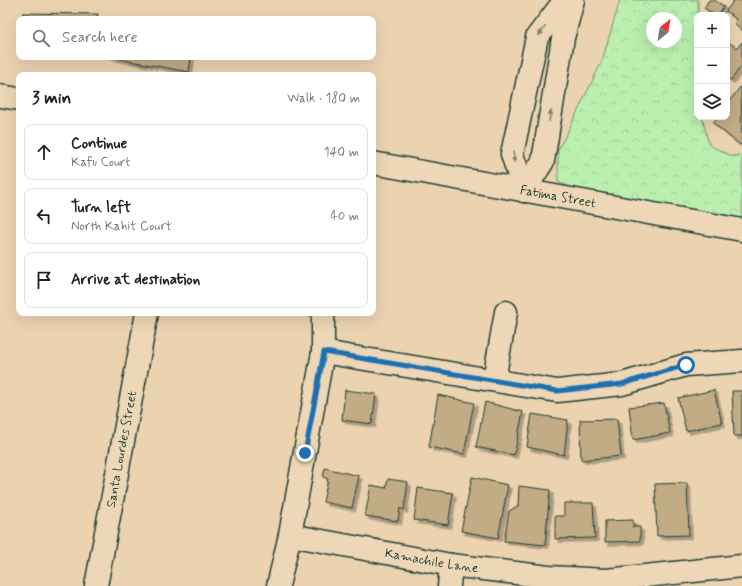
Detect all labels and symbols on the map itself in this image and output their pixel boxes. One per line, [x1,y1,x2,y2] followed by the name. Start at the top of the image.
[646,12,682,48] north arrow
[538,26,546,36] one-way arrow
[547,110,553,122] one-way arrow
[511,150,517,163] one-way arrow
[519,181,597,212] street label: Fatima Street
[677,356,695,374] route start
[102,390,141,509] street label: Santa Lourdes Street
[296,444,314,462] route end
[384,544,479,577] street label: Kamachile Lane

